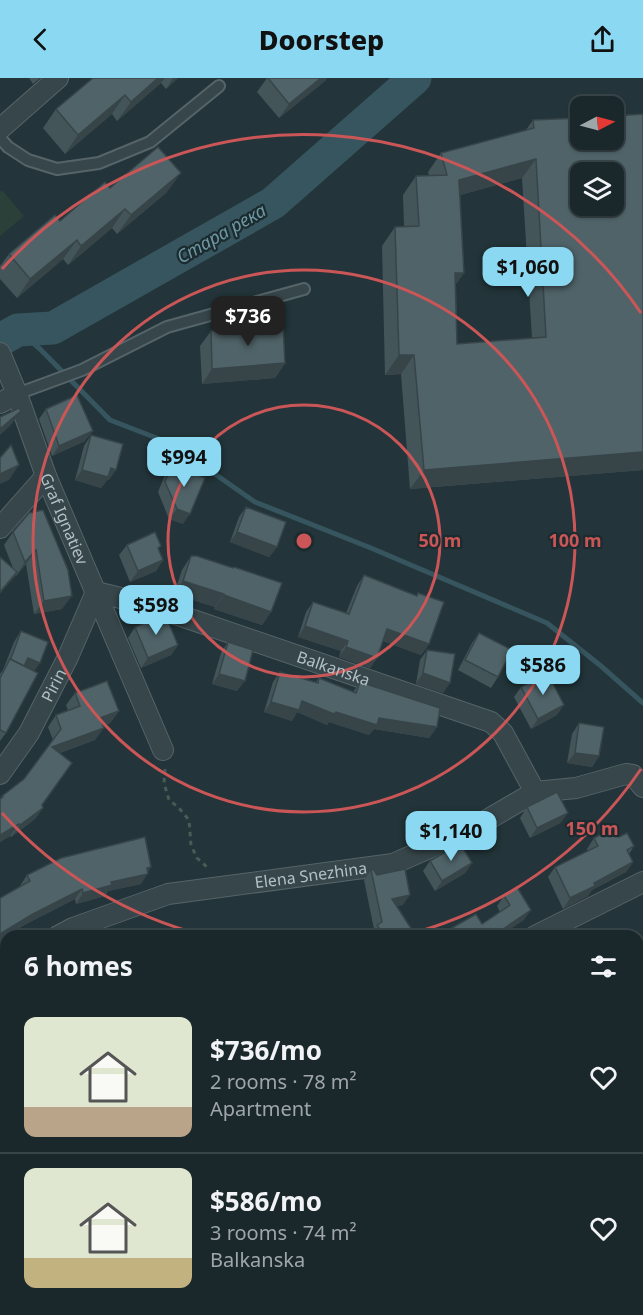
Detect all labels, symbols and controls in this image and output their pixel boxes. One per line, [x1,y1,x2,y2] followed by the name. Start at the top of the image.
[259,21,384,58] text: Doorstep
[24,23,57,56] icon: back
[586,23,619,56] icon: share
[570,96,624,150] north arrow
[570,96,624,216] map controls
[570,162,624,216] button: layers
[172,198,270,268] water label: Стара река
[479,247,577,298] pin: $1,060
[497,253,559,280] text: $1,060
[212,296,284,347] pin: $736
[225,302,271,329] text: $736
[148,437,220,488] pin: $994
[161,443,207,470] text: $994
[35,470,94,569] street label: Graf Ignatiev
[419,528,461,552] text: 50 m
[548,528,602,552] text: 100 m
[294,531,314,551] centre of rings
[120,585,192,636] pin: $598
[133,591,179,618] text: $598
[294,645,373,691] street label: Balkanska
[507,645,579,696] pin: $586
[520,651,566,678] text: $586
[36,665,71,706] street label: Pirin
[402,811,500,862] pin: $1,140
[565,816,619,840] text: 150 m
[420,817,482,844] text: $1,140
[253,857,368,893] street label: Elena Snezhina
[24,948,133,984] text: 6 homes
[587,950,620,983] icon: filters
[210,1032,322,1068] text: $736/mo
[72,1041,144,1113] icon: home
[587,1061,620,1094] icon: heart
[210,1068,357,1095] text: 2 rooms · 78 m²
[210,1095,311,1122] text: Apartment
[210,1183,322,1219] text: $586/mo
[72,1192,144,1264] icon: home
[587,1212,620,1245] icon: heart
[210,1219,357,1246] text: 3 rooms · 74 m²
[210,1246,305,1273] text: Balkanska

